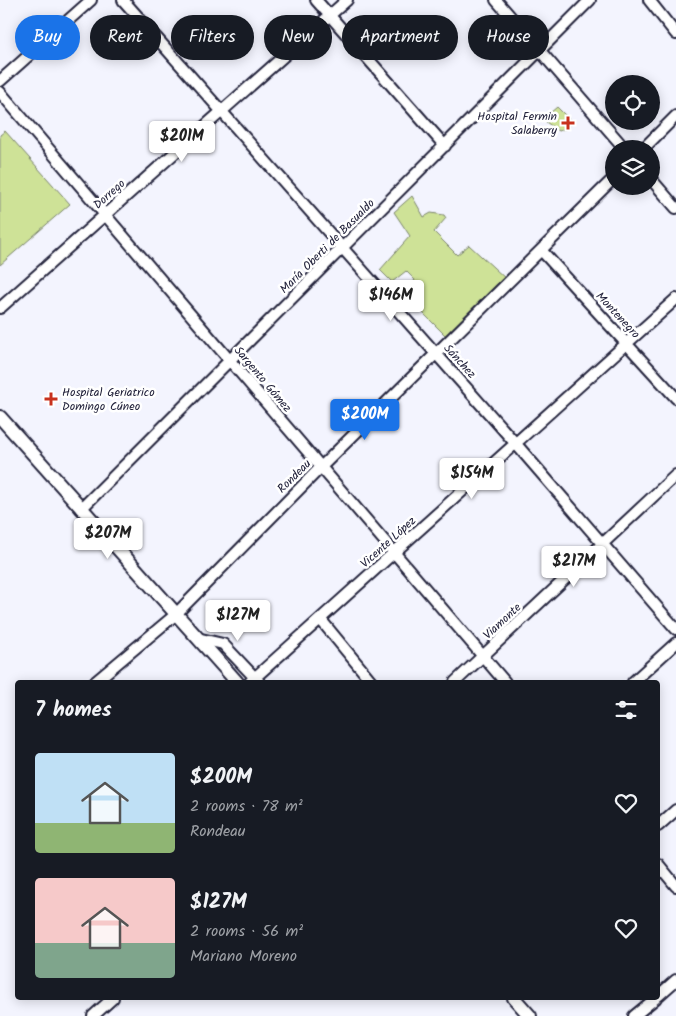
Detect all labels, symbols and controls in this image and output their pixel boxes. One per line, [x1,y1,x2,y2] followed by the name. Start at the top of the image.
[15,15,80,60] chip: Buy
[90,15,161,60] chip: Rent
[171,15,254,60] chip: Filters
[264,15,332,60] chip: New
[342,15,458,60] chip: Apartment
[468,15,549,60] chip: House
[605,75,660,195] map controls
[605,75,660,130] button: locate
[477,107,557,140] place label: Hospital Fermin Salaberry
[561,116,575,130] marker: Hospital Fermin Salaberry
[147,120,217,163] pin: $201M
[160,124,204,149] text: $201M
[605,140,660,195] button: layers
[89,175,130,214] street label: Dorrego
[275,194,379,298] street label: María Oberti de Basualdo
[356,280,426,322] pin: $146M
[369,283,413,308] text: $146M
[591,288,644,343] street label: Montenegro
[439,340,480,383] street label: Sánchez
[229,342,296,417] street label: Sargento Gómez
[62,383,155,416] place label: Hospital Geriatrico Domingo Cúneo
[44,392,58,406] marker: Hospital Geriatrico Domingo Cúneo
[330,398,400,441] pin: $200M
[341,402,389,427] text: $200M
[273,455,316,498] street label: Rondeau
[437,458,507,500] pin: $154M
[450,461,494,486] text: $154M
[356,512,421,573] street label: Vicente López
[73,518,143,560] pin: $207M
[85,521,131,546] text: $207M
[539,546,609,588] pin: $217M
[552,549,596,574] text: $217M
[479,598,526,644] street label: Viamonte
[203,600,273,642] pin: $127M
[216,603,260,628] text: $127M
[35,694,112,727] text: 7 homes
[612,696,640,724] icon: filters
[190,761,252,794] text: $200M
[75,773,135,833] icon: home
[612,789,640,817] icon: heart
[190,794,303,819] text: 2 rooms · 78 m²
[190,819,246,844] text: Rondeau
[190,886,247,919] text: $127M
[75,898,135,958] icon: home
[612,914,640,942] icon: heart
[190,919,303,944] text: 2 rooms · 56 m²
[190,944,297,969] text: Mariano Moreno

